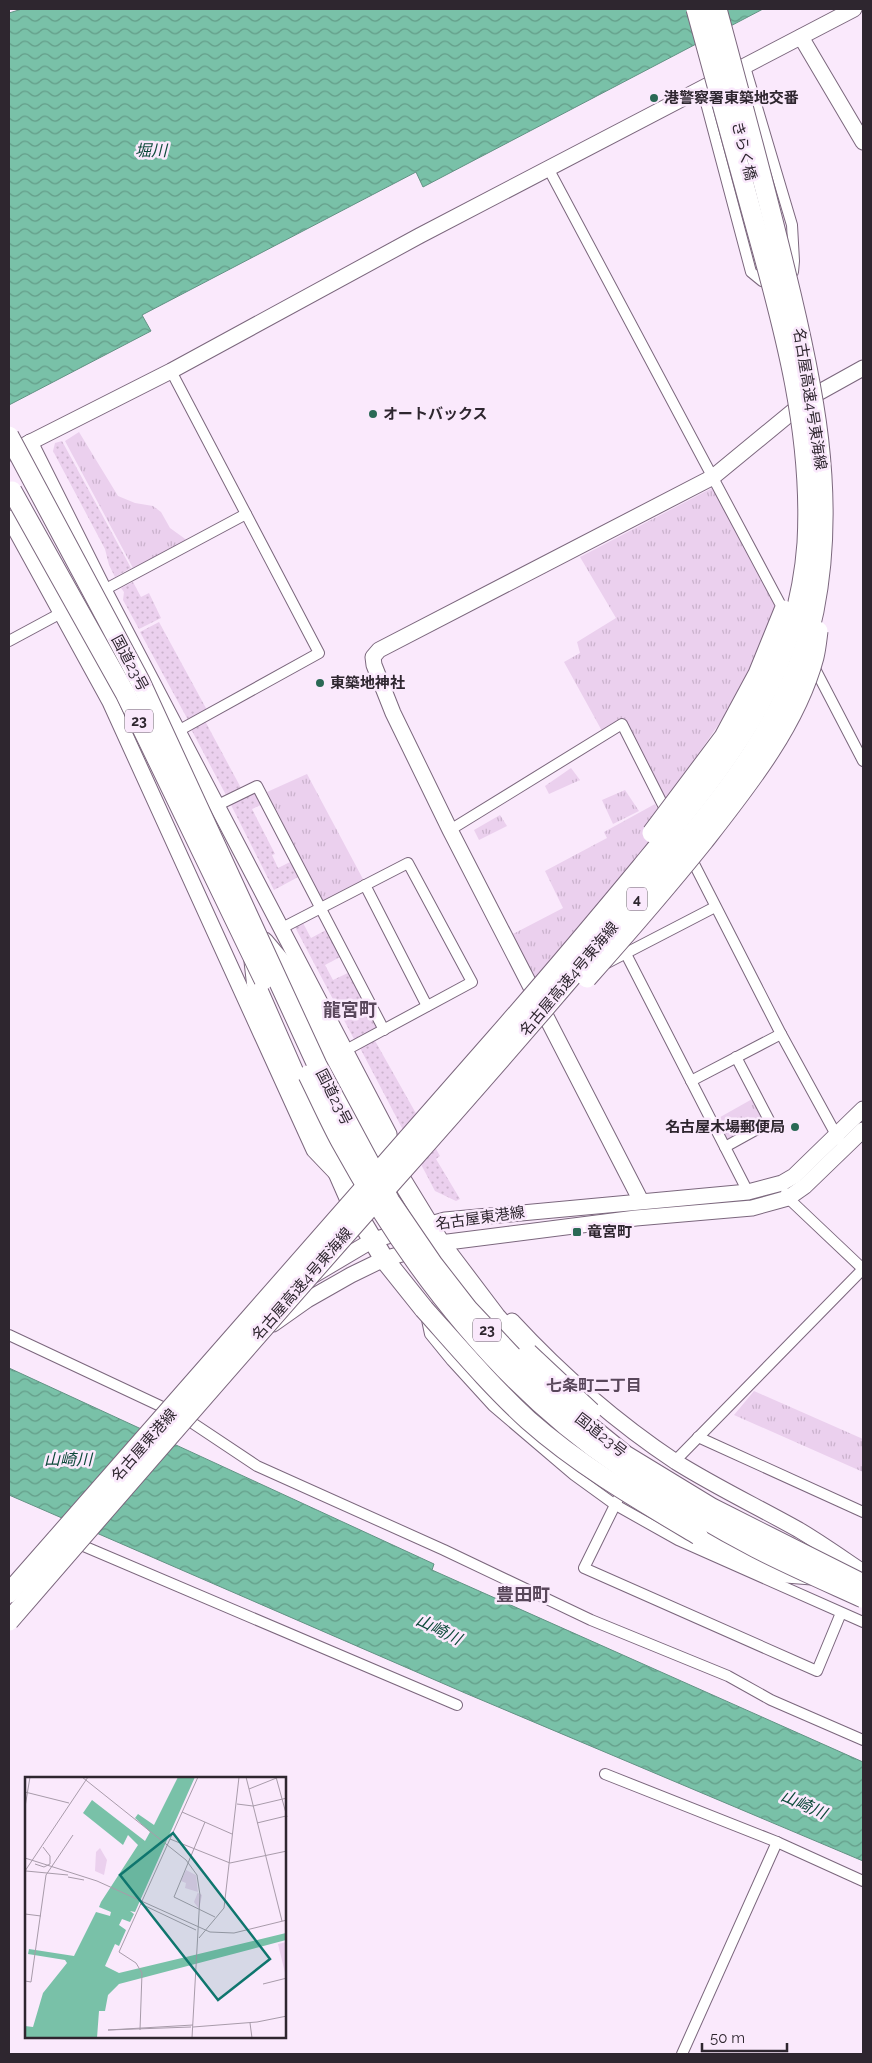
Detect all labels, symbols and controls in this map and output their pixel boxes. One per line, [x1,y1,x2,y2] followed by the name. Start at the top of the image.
[664,89,799,107] place label: 港警察署東築地交番
[648,92,660,104] marker: 港警察署東築地交番
[728,120,760,182] street label: きらく橋
[135,141,169,160] water label: 堀川
[790,327,830,471] street label: 名古屋高速4号東海線
[383,405,488,423] place label: オートバックス
[367,408,379,420] marker: オートバックス
[108,632,152,694] street label: 国道23号
[330,674,405,692] place label: 東築地神社
[314,677,326,689] marker: 東築地神社
[125,709,153,732] road number: 23
[627,888,647,911] road number: 4
[516,918,622,1040] street label: 名古屋高速4号東海線
[323,999,377,1020] district label: 龍宮町
[312,1066,356,1128] street label: 国道23号
[665,1118,785,1136] place label: 名古屋木場郵便局
[789,1121,801,1133] marker: 名古屋木場郵便局
[434,1203,526,1233] street label: 名古屋東港線
[587,1223,632,1241] place label: 竜宮町
[248,1224,356,1344] street label: 名古屋高速4号東海線
[571,1226,583,1238] marker: 竜宮町
[473,1318,501,1342] road number: 23
[546,1376,642,1395] district label: 七条町二丁目
[108,1405,180,1485] street label: 名古屋東港線
[571,1409,631,1461] street label: 国道23号
[44,1450,94,1469] water label: 山崎川
[496,1584,550,1605] district label: 豊田町
[413,1610,466,1649] water label: 山崎川
[25,1777,286,2038] inset map
[778,1786,831,1824] water label: 山崎川
[702,2020,787,2052] scale bar
[710,2029,745,2047] text: 50 m

